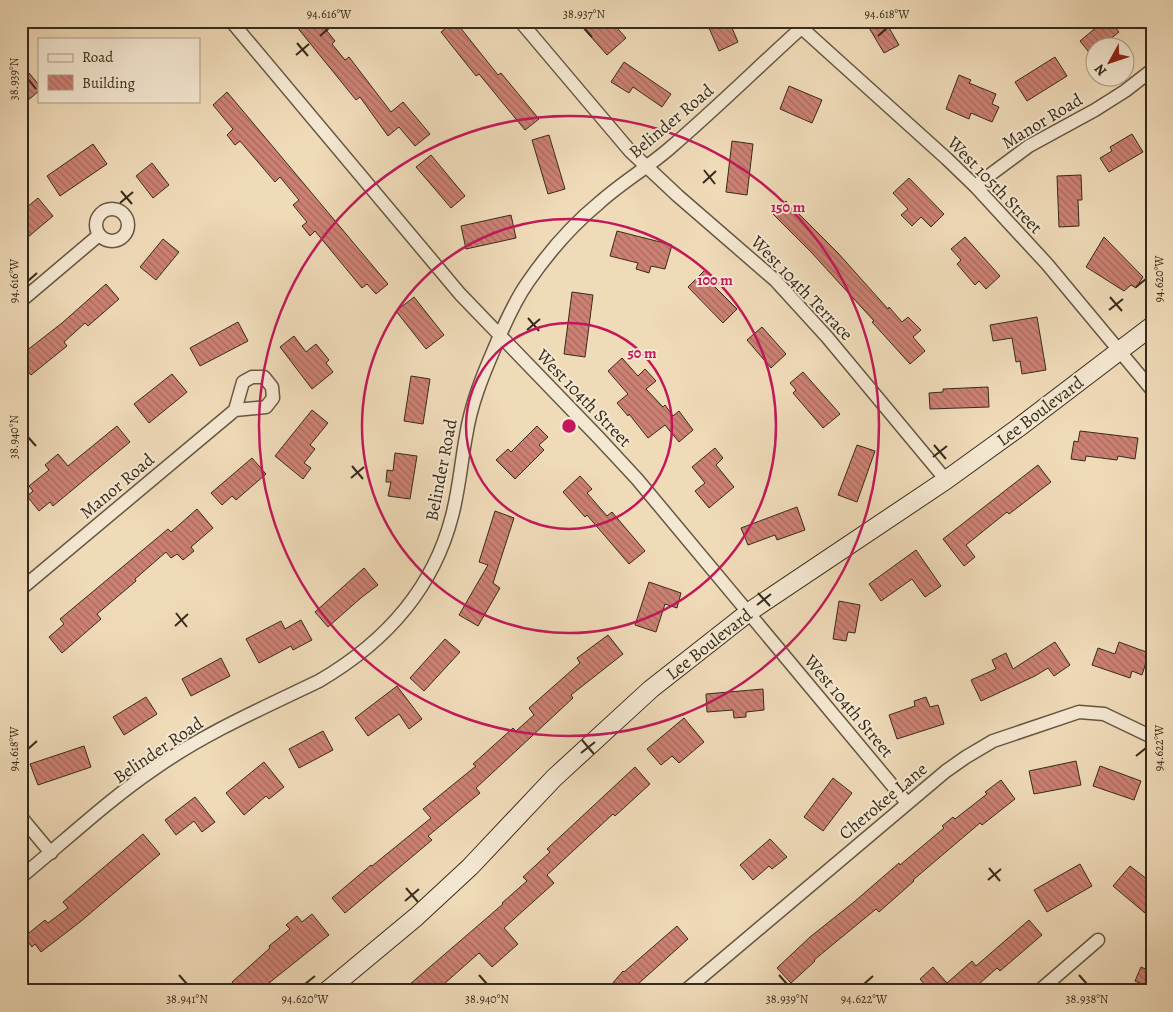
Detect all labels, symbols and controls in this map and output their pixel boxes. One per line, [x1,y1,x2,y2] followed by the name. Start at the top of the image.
[307,6,352,22] text: 94.616°W
[563,6,605,22] text: 38.937°N
[865,6,910,22] text: 94.618°W
[38,38,200,102] legend
[1086,38,1136,88] north arrow
[82,47,114,67] text: Road
[6,57,22,100] text: 38.939°N
[1090,60,1111,80] text: N
[82,73,135,93] text: Building
[624,78,719,164] street label: Belinder Road
[997,87,1087,155] street label: Manor Road
[942,130,1048,239] street label: West 105th Street
[771,197,806,217] text: 150 m
[745,229,858,346] street label: West 104th Terrace
[1151,255,1167,303] text: 94.620°W
[6,258,22,303] text: 94.616°W
[697,270,733,290] text: 100 m
[530,343,637,452] street label: West 104th Street
[627,343,657,363] text: 50 m
[992,370,1089,452] street label: Lee Boulevard
[6,415,22,459] text: 38.940°N
[419,417,463,523] street label: Belinder Road
[560,417,578,435] centre of rings
[75,448,160,524] street label: Manor Road
[661,603,757,685] street label: Lee Boulevard
[798,649,899,763] street label: West 104th Street
[108,711,208,789] street label: Belinder Road
[1151,724,1167,771] text: 94.622°W
[6,726,22,771] text: 94.618°W
[834,757,932,845] street label: Cherokee Lane
[166,991,208,1007] text: 38.941°N
[281,991,329,1007] text: 94.620°W
[465,991,509,1007] text: 38.940°N
[766,991,809,1007] text: 38.939°N
[841,991,888,1007] text: 94.622°W
[1066,991,1109,1007] text: 38.938°N

